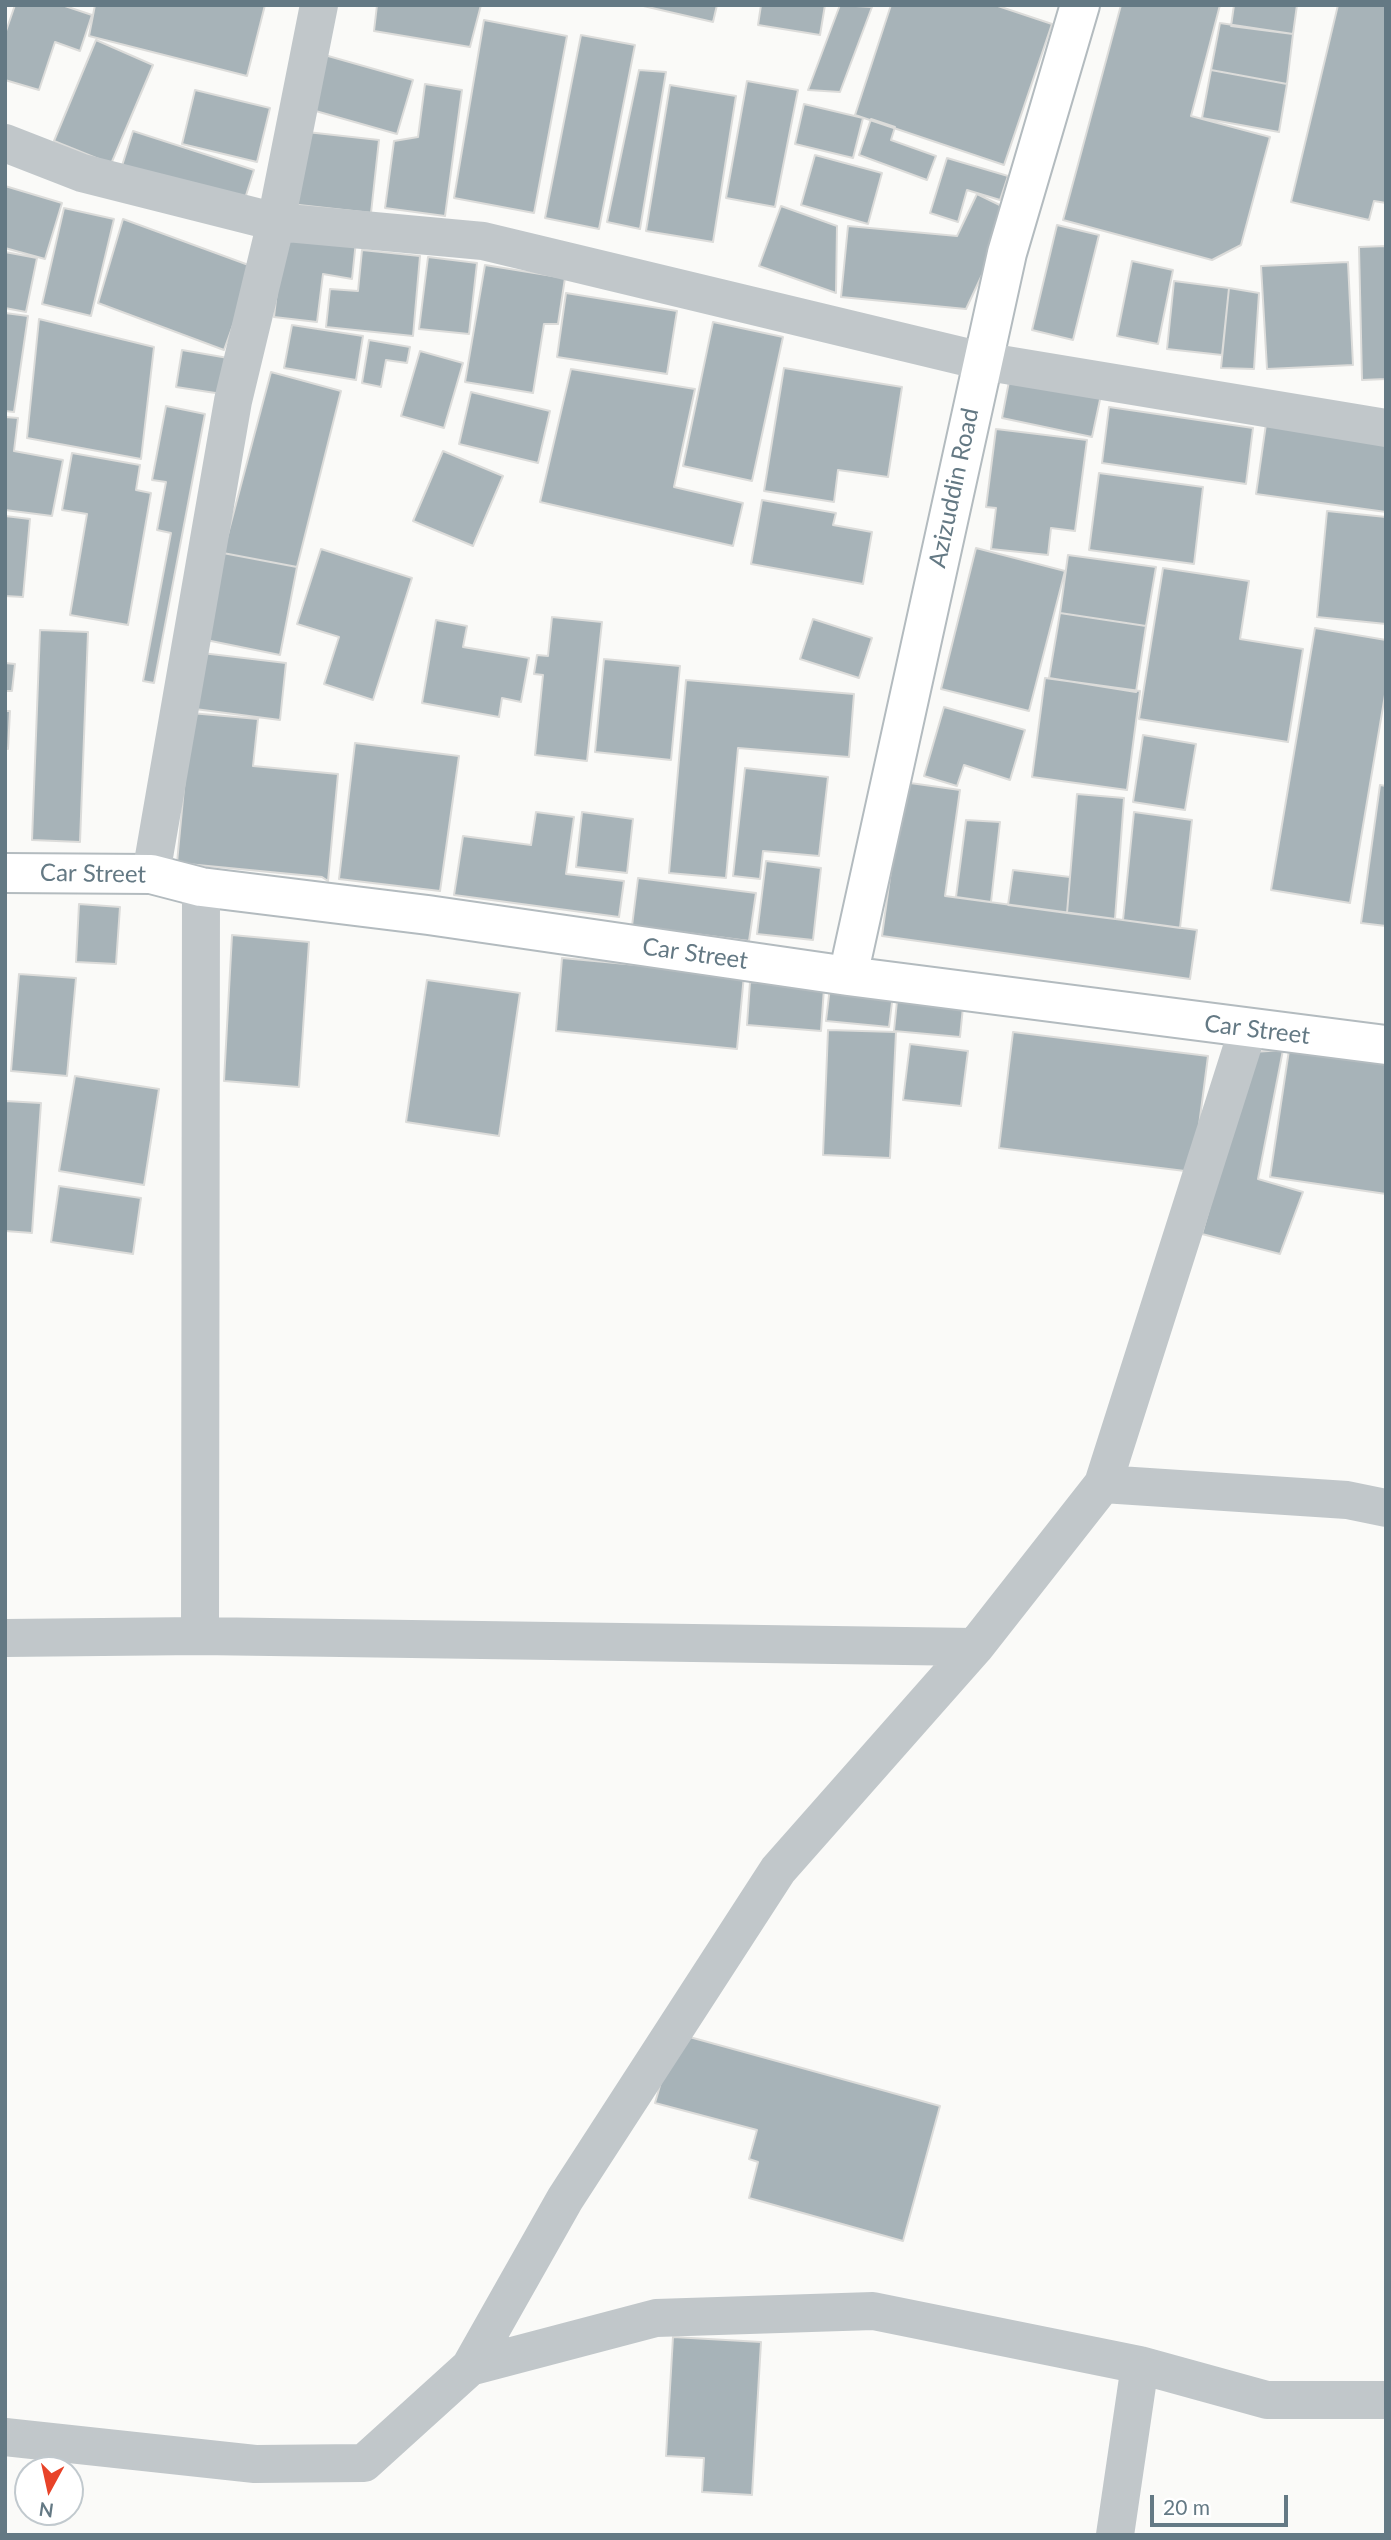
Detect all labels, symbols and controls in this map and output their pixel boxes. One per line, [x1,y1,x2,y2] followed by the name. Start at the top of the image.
[923,406,985,570] street label: Azizuddin Road
[40,859,146,889] street label: Car Street
[640,932,750,976] street label: Car Street
[1203,1009,1311,1051] street label: Car Street
[14,2456,84,2526] north arrow
[1153,2480,1291,2524] scale bar
[1163,2494,1210,2519] text: 20 m
[37,2498,55,2523] text: N

